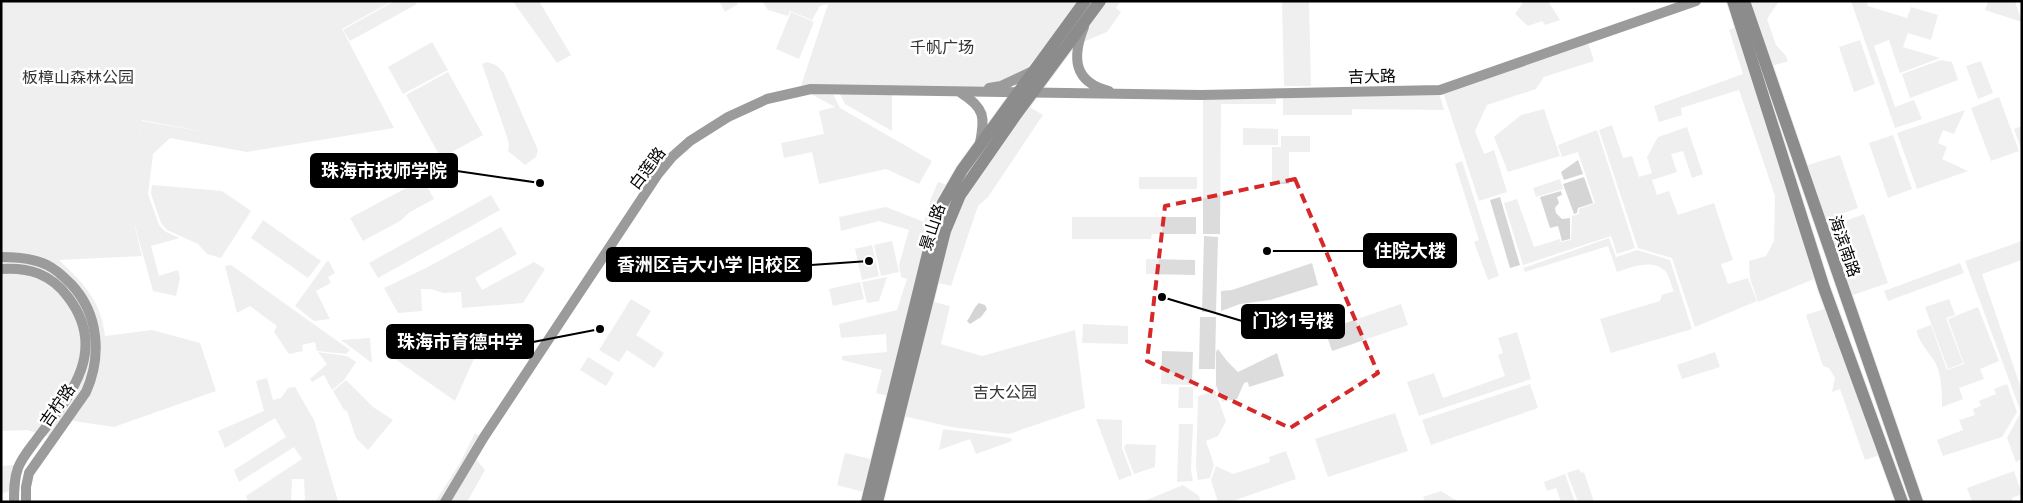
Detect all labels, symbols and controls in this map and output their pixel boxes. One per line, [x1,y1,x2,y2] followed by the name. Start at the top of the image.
[910,38,974,56] park label: 千帆广场
[1348,67,1396,85] street label: 吉大路
[22,68,134,86] park label: 板樟山森林公园
[625,143,669,193] street label: 白莲路
[311,154,457,187] callout: 珠海市技师学院
[321,160,447,180] text: 珠海市技师学院
[916,201,948,253] street label: 景山路
[1826,213,1864,279] street label: 海滨南路
[1364,234,1456,267] callout: 住院大楼
[1374,240,1446,260] text: 住院大楼
[607,248,811,281] callout: 香洲区吉大小学 旧校区
[617,254,801,274] text: 香洲区吉大小学 旧校区
[1242,305,1344,338] callout: 门诊1号楼
[1252,310,1334,330] text: 门诊1号楼
[387,325,533,358] callout: 珠海市育德中学
[397,331,523,351] text: 珠海市育德中学
[36,380,78,430] street label: 吉柠路
[973,383,1037,401] park label: 吉大公园

